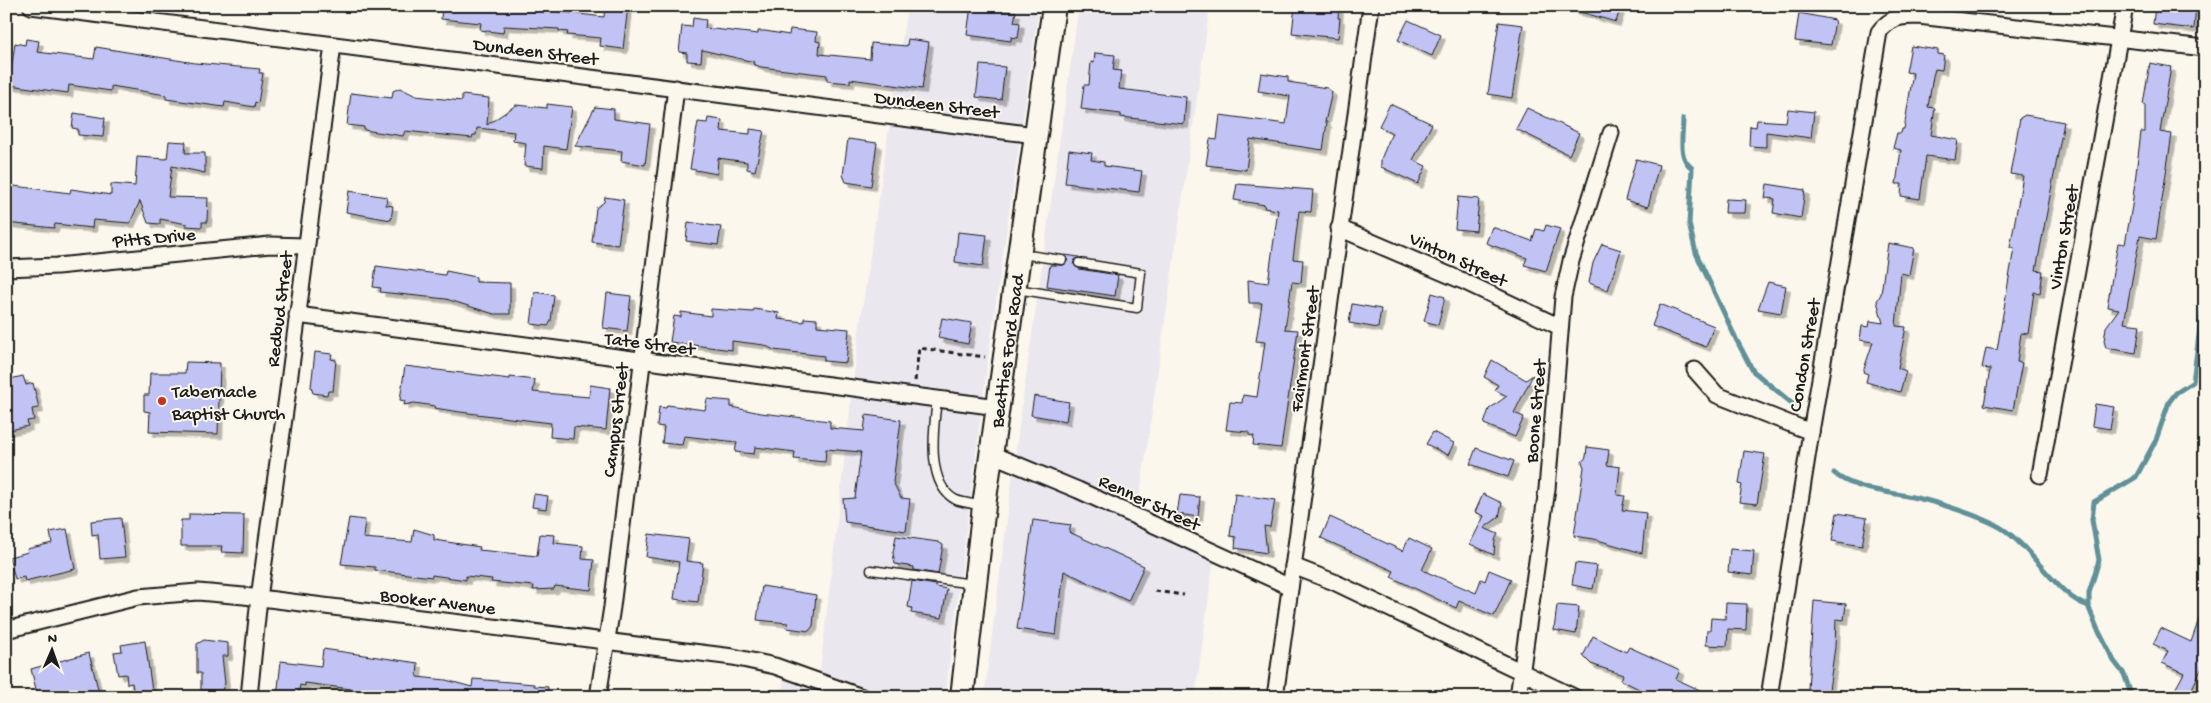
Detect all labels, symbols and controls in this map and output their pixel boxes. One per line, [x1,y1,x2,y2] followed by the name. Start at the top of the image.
[470,34,601,73] street label: Dundeen Street
[871,87,1002,126] street label: Dundeen Street
[2045,181,2086,293] street label: Vinton Street
[111,224,197,255] street label: Pitts Drive
[1404,228,1512,295] street label: Vinton Street
[263,248,300,368] street label: Redbud Street
[987,271,1032,430] street label: Beatties Ford Road
[1286,283,1327,415] street label: Fairmont Street
[1785,295,1828,414] street label: Condon Street
[602,328,698,363] street label: Tate Street
[1521,357,1554,465] street label: Boone Street
[599,360,636,479] street label: Campus Street
[171,382,286,427] place label: Tabernacle Baptist Church
[156,395,168,407] marker: Tabernacle Baptist Church
[1094,471,1205,539] street label: Renner Street
[378,585,497,622] street label: Booker Avenue
[28,626,78,676] north arrow
[48,631,57,648] text: N

